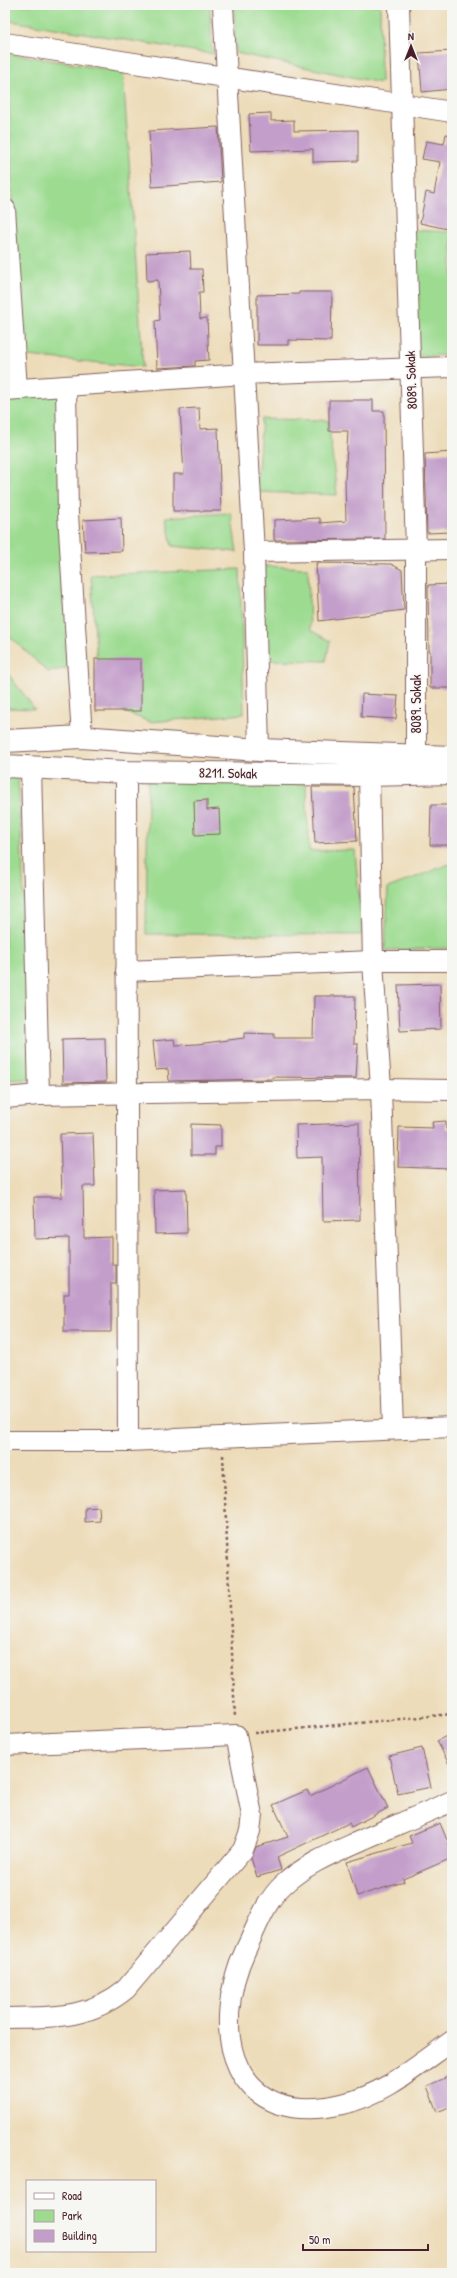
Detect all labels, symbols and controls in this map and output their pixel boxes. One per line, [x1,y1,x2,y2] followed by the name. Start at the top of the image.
[391,26,431,66] north arrow
[408,29,414,43] text: N
[400,350,421,410] street label: 8089. Sokak
[406,674,425,733] street label: 8089. Sokak
[199,762,257,783] street label: 8211. Sokak
[26,2180,156,2252] legend
[62,2187,82,2204] text: Road
[62,2207,82,2224] text: Park
[303,2226,428,2252] scale bar
[62,2227,97,2244] text: Building
[309,2231,330,2248] text: 50 m

